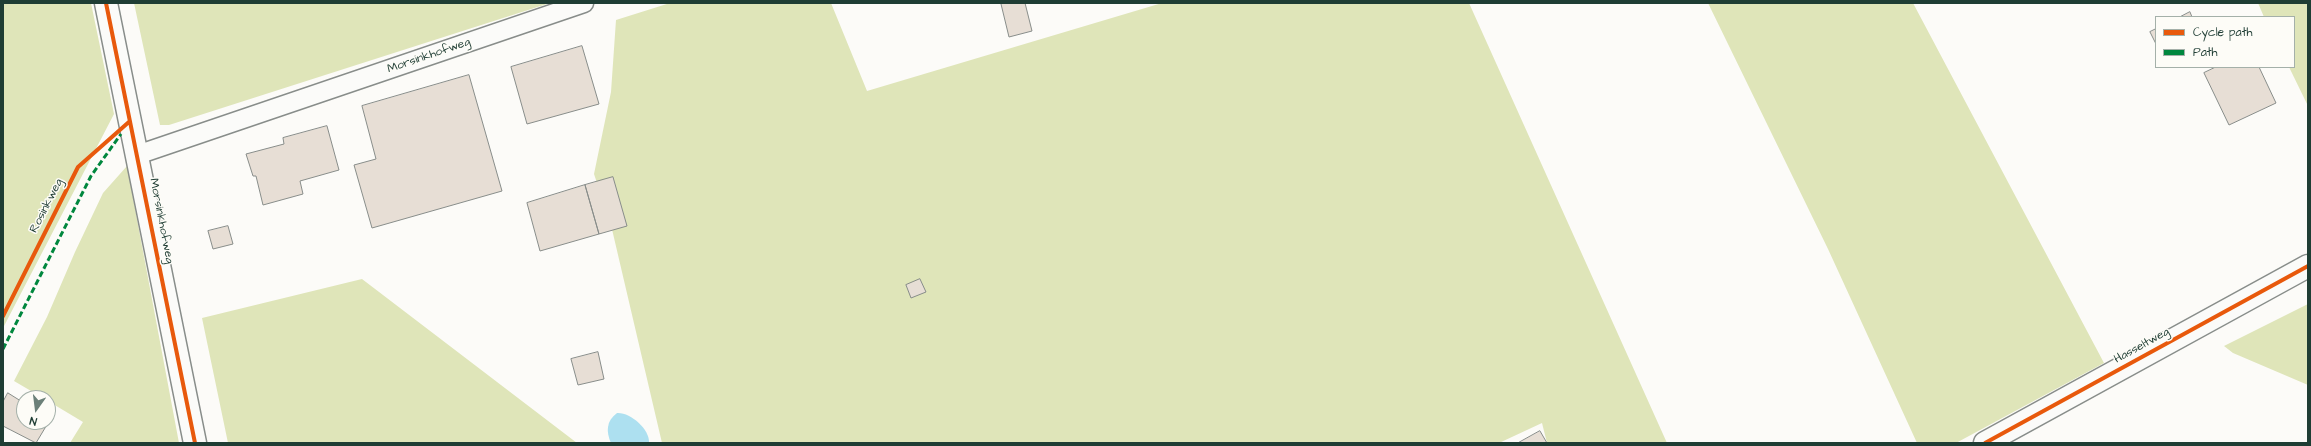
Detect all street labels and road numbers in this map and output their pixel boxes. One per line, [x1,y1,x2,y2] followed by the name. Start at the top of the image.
[386,35,472,77] street label: Morsinkhofweg
[27,176,67,236] street label: Rosinkweg
[146,177,176,265] street label: Morsinkhofweg
[2112,325,2172,367] street label: Hasseltweg

